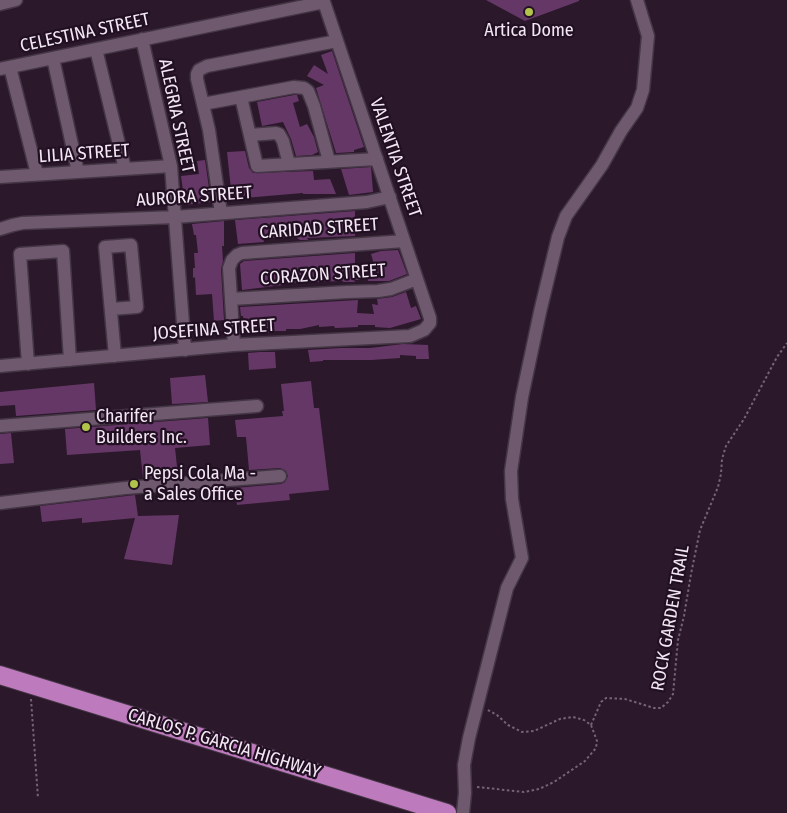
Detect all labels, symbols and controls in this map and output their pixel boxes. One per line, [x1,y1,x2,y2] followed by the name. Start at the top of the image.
[523,6,535,18] marker: Artica Dome
[18,9,152,57] street label: CELESTINA STREET
[484,20,574,42] place label: Artica Dome
[153,57,199,175] street label: ALEGRIA STREET
[365,96,425,220] street label: VALENTIA STREET
[38,140,130,168] street label: LILIA STREET
[135,182,253,212] street label: AURORA STREET
[259,214,379,244] street label: CARIDAD STREET
[260,260,386,290] street label: CORAZON STREET
[152,315,276,345] street label: JOSEFINA STREET
[96,406,187,448] place label: Charifer Builders Inc.
[80,421,92,433] marker: Charifer Builders Inc.
[144,463,256,506] place label: Pepsi Cola Ma - a Sales Office
[128,478,140,490] marker: Pepsi Cola Ma - a Sales Office
[648,543,694,693] street label: ROCK GARDEN TRAIL
[125,704,323,784] street label: CARLOS P. GARCIA HIGHWAY

